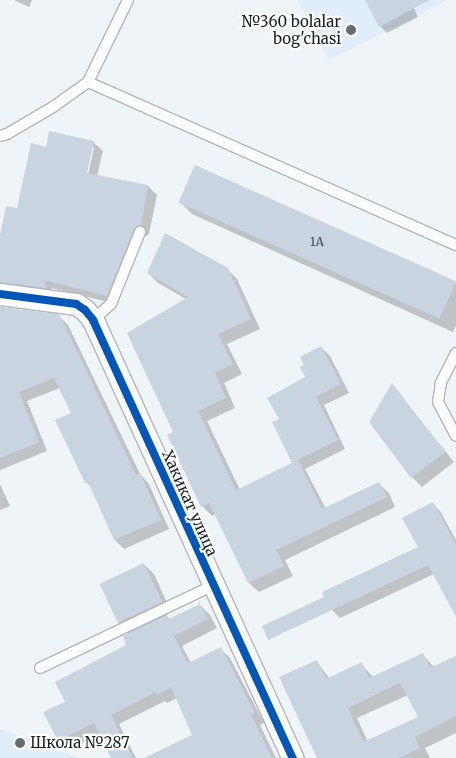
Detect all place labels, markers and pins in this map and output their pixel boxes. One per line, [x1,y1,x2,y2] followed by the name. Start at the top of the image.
[241,12,341,47] place label: №360 bolalar bog'chasi
[345,24,357,36] marker: №360 bolalar bog'chasi
[30,734,130,752] place label: Школа №287
[14,737,26,749] marker: Школа №287

